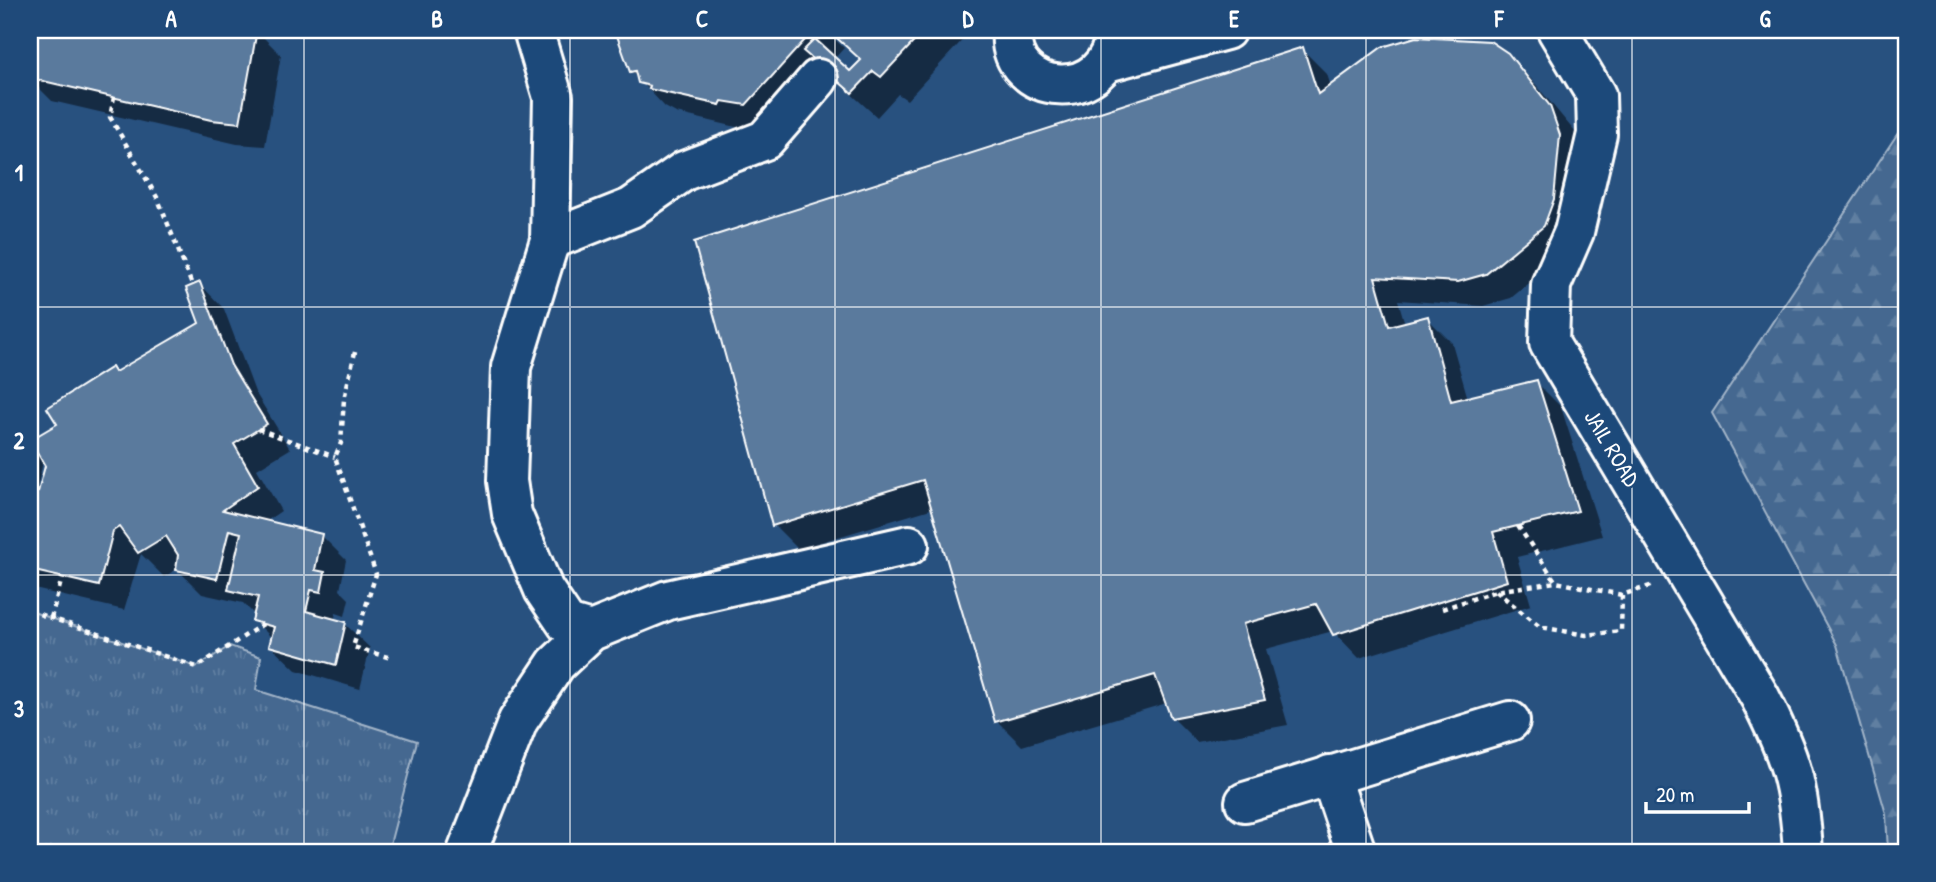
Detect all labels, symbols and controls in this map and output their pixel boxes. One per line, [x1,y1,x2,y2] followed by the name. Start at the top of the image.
[165,3,177,34] text: A
[431,3,443,34] text: B
[696,3,708,34] text: C
[963,3,975,34] text: D
[1229,3,1240,34] text: E
[1494,3,1505,34] text: F
[1759,3,1771,34] text: G
[15,157,23,188] text: 1
[1577,404,1647,492] street label: JAIL ROAD
[14,425,25,456] text: 2
[14,693,24,724] text: 3
[1646,770,1749,814] scale bar
[1656,780,1694,809] text: 20 m

